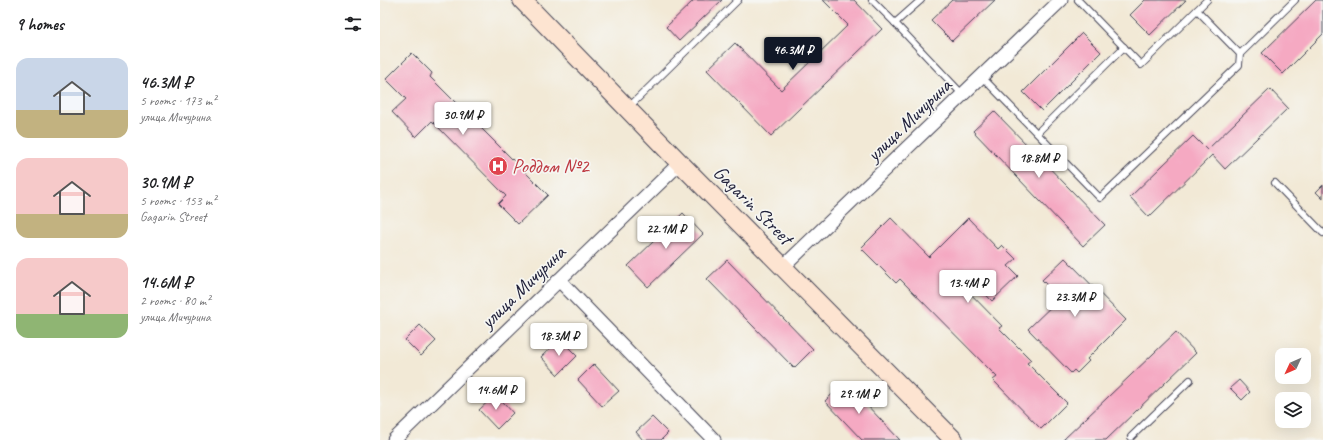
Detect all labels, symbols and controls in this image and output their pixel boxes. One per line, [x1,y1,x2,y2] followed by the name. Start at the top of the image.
[342,13,364,35] icon: filters
[16,14,64,35] text: 9 homes
[756,37,830,71] pin: 46.3M ₽
[773,42,813,58] text: 46.3M ₽
[140,72,192,93] text: 46.3M ₽
[860,72,958,167] street label: улица Мичурина
[48,74,96,122] icon: home
[140,93,216,109] text: 5 rooms · 173 m²
[426,102,500,136] pin: 30.9M ₽
[443,107,483,123] text: 30.9M ₽
[140,109,211,125] text: улица Мичурина
[1002,145,1076,179] pin: 18.8M ₽
[1019,150,1059,166] text: 18.8M ₽
[512,154,591,179] place label: Роддом №2
[487,155,509,177] hospital icon: Роддом №2
[708,160,800,252] street label: Gagarin Street
[140,172,191,193] text: 30.9M ₽
[48,174,96,222] icon: home
[140,193,216,209] text: 5 rooms · 153 m²
[140,209,206,225] text: Gagarin Street
[629,216,703,250] pin: 22.1M ₽
[646,221,686,237] text: 22.1M ₽
[474,239,572,334] street label: улица Мичурина
[931,270,1005,304] pin: 13.4M ₽
[140,272,192,293] text: 14.6M ₽
[48,274,96,322] icon: home
[948,275,988,291] text: 13.4M ₽
[1038,284,1112,318] pin: 23.3M ₽
[1055,289,1095,305] text: 23.3M ₽
[140,293,210,309] text: 2 rooms · 80 m²
[140,309,211,325] text: улица Мичурина
[522,323,596,357] pin: 18.3M ₽
[539,328,579,344] text: 18.3M ₽
[1275,348,1311,384] north arrow
[1275,348,1311,428] map controls
[459,377,533,411] pin: 14.6M ₽
[822,381,896,415] pin: 29.1M ₽
[476,382,516,398] text: 14.6M ₽
[839,386,879,402] text: 29.1M ₽
[1275,392,1311,428] button: layers

